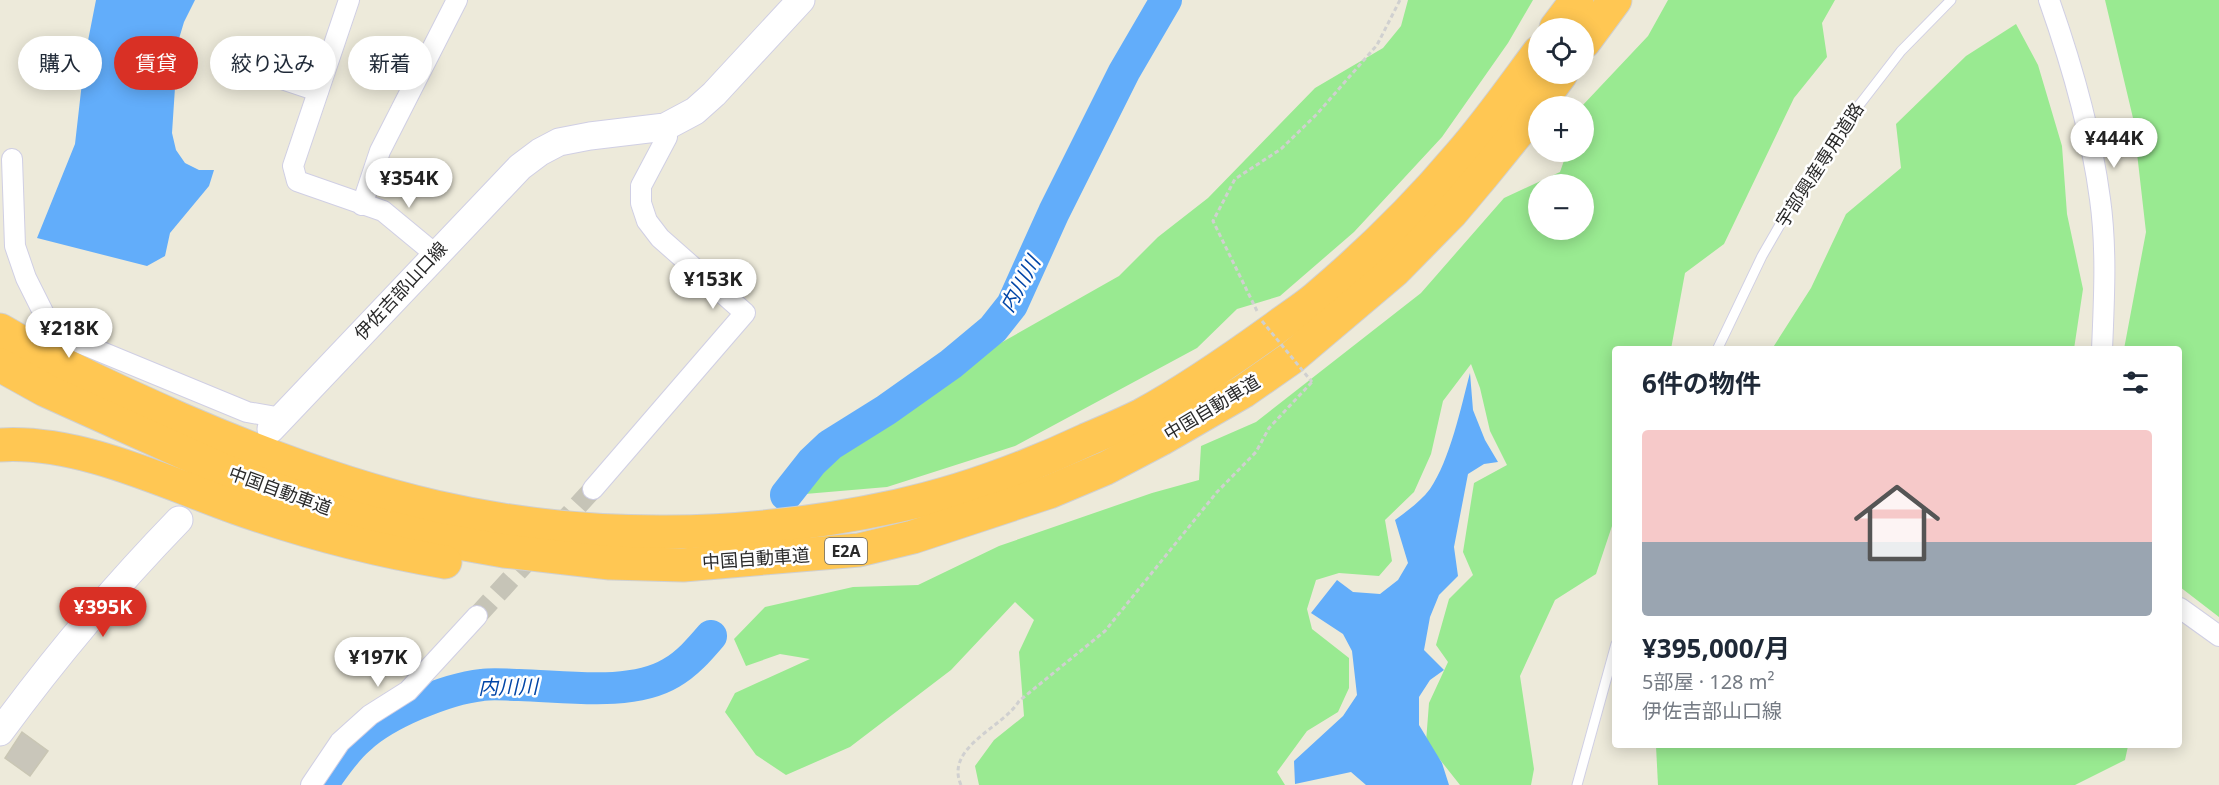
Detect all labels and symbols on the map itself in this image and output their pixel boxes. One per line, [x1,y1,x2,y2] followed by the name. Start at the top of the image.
[1770,98,1868,231] street label: 宇部興産専用道路
[2072,118,2156,169] pin: ¥444K
[367,158,451,209] pin: ¥354K
[349,236,452,345] street label: 伊佐吉部山口線
[993,249,1047,317] water label: 内川川
[671,259,755,310] pin: ¥153K
[27,308,111,359] pin: ¥218K
[1159,369,1264,445] street label: 中国自動車道
[225,460,335,520] street label: 中国自動車道
[825,538,867,564] road number: E2A
[701,542,811,574] street label: 中国自動車道
[61,587,145,638] pin: ¥395K
[336,637,420,688] pin: ¥197K
[478,672,540,701] water label: 内川川

